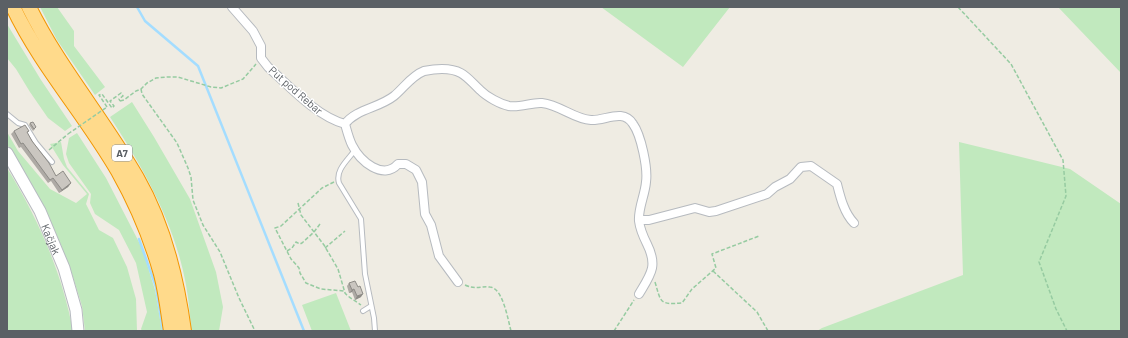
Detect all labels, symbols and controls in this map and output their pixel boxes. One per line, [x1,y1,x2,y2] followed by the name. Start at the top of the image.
[266,63,326,117] street label: Put pod Rebar
[112,145,132,161] road number: A7
[40,222,64,257] street label: Kačjak

